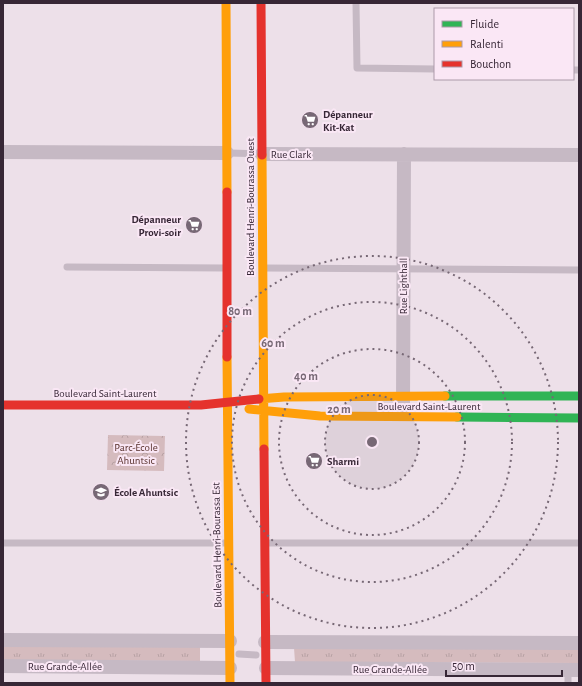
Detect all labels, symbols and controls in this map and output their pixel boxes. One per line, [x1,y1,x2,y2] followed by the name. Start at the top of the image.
[434,8,574,80] legend
[470,18,499,30] text: Fluide
[470,38,503,50] text: Ralenti
[470,58,511,70] text: Bouchon
[323,109,373,133] place label: Dépanneur Kit-Kat
[300,110,320,130] supermarket icon: Dépanneur Kit-Kat
[245,138,256,276] street label: Boulevard Henri-Bourassa Ouest
[271,149,311,160] street label: Rue Clark
[131,214,181,238] place label: Dépanneur Provi-soir
[184,215,204,235] supermarket icon: Dépanneur Provi-soir
[398,258,409,314] street label: Rue Lighthall
[228,305,252,317] text: 80 m
[261,337,285,349] text: 60 m
[294,370,318,382] text: 40 m
[54,388,157,399] street label: Boulevard Saint-Laurent
[378,401,481,412] street label: Boulevard Saint-Laurent
[327,403,351,415] text: 20 m
[365,435,379,449] centre of rings
[114,441,158,466] park label: Parc-École Ahuntsic
[304,451,324,471] supermarket icon: Sharmi
[327,456,359,467] place label: Sharmi
[91,482,111,502] school or university icon: École Ahuntsic
[210,482,224,608] street label: Boulevard Henri-Bourassa Est
[114,486,179,498] place label: École Ahuntsic
[446,652,562,678] scale bar
[452,660,475,672] text: 50 m
[28,661,102,672] street label: Rue Grande-Allée
[353,664,427,675] street label: Rue Grande-Allée

